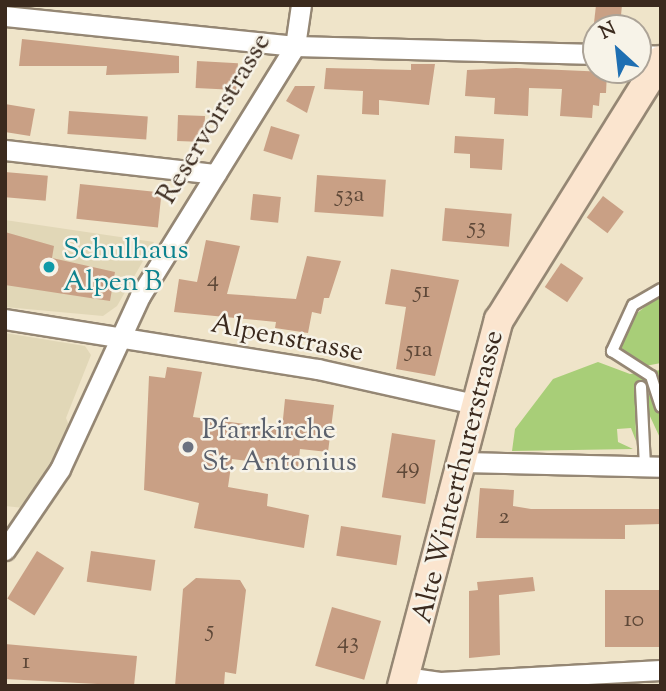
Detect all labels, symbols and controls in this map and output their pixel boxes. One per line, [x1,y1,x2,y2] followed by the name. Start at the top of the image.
[582,14,652,84] north arrow
[595,16,621,47] text: N
[151,27,279,211] street label: Reservoirstrasse
[336,182,364,210] house number: 53a
[468,214,486,242] house number: 53
[63,234,188,300] place label: Schulhaus Alpen B
[41,259,57,275] marker: Schulhaus Alpen B
[207,267,219,295] house number: 4
[414,278,430,306] house number: 51
[208,308,366,370] street label: Alpenstrasse
[406,327,512,627] street label: Alte Winterthurerstrasse
[405,337,433,365] house number: 51a
[202,414,357,480] place label: Pfarrkirche St. Antonius
[180,439,196,455] marker: Pfarrkirche St. Antonius
[396,454,420,482] house number: 49
[498,504,510,532] house number: 2
[624,607,644,635] house number: 10
[206,617,214,645] house number: 5
[337,629,359,657] house number: 43
[22,649,30,677] house number: 1

